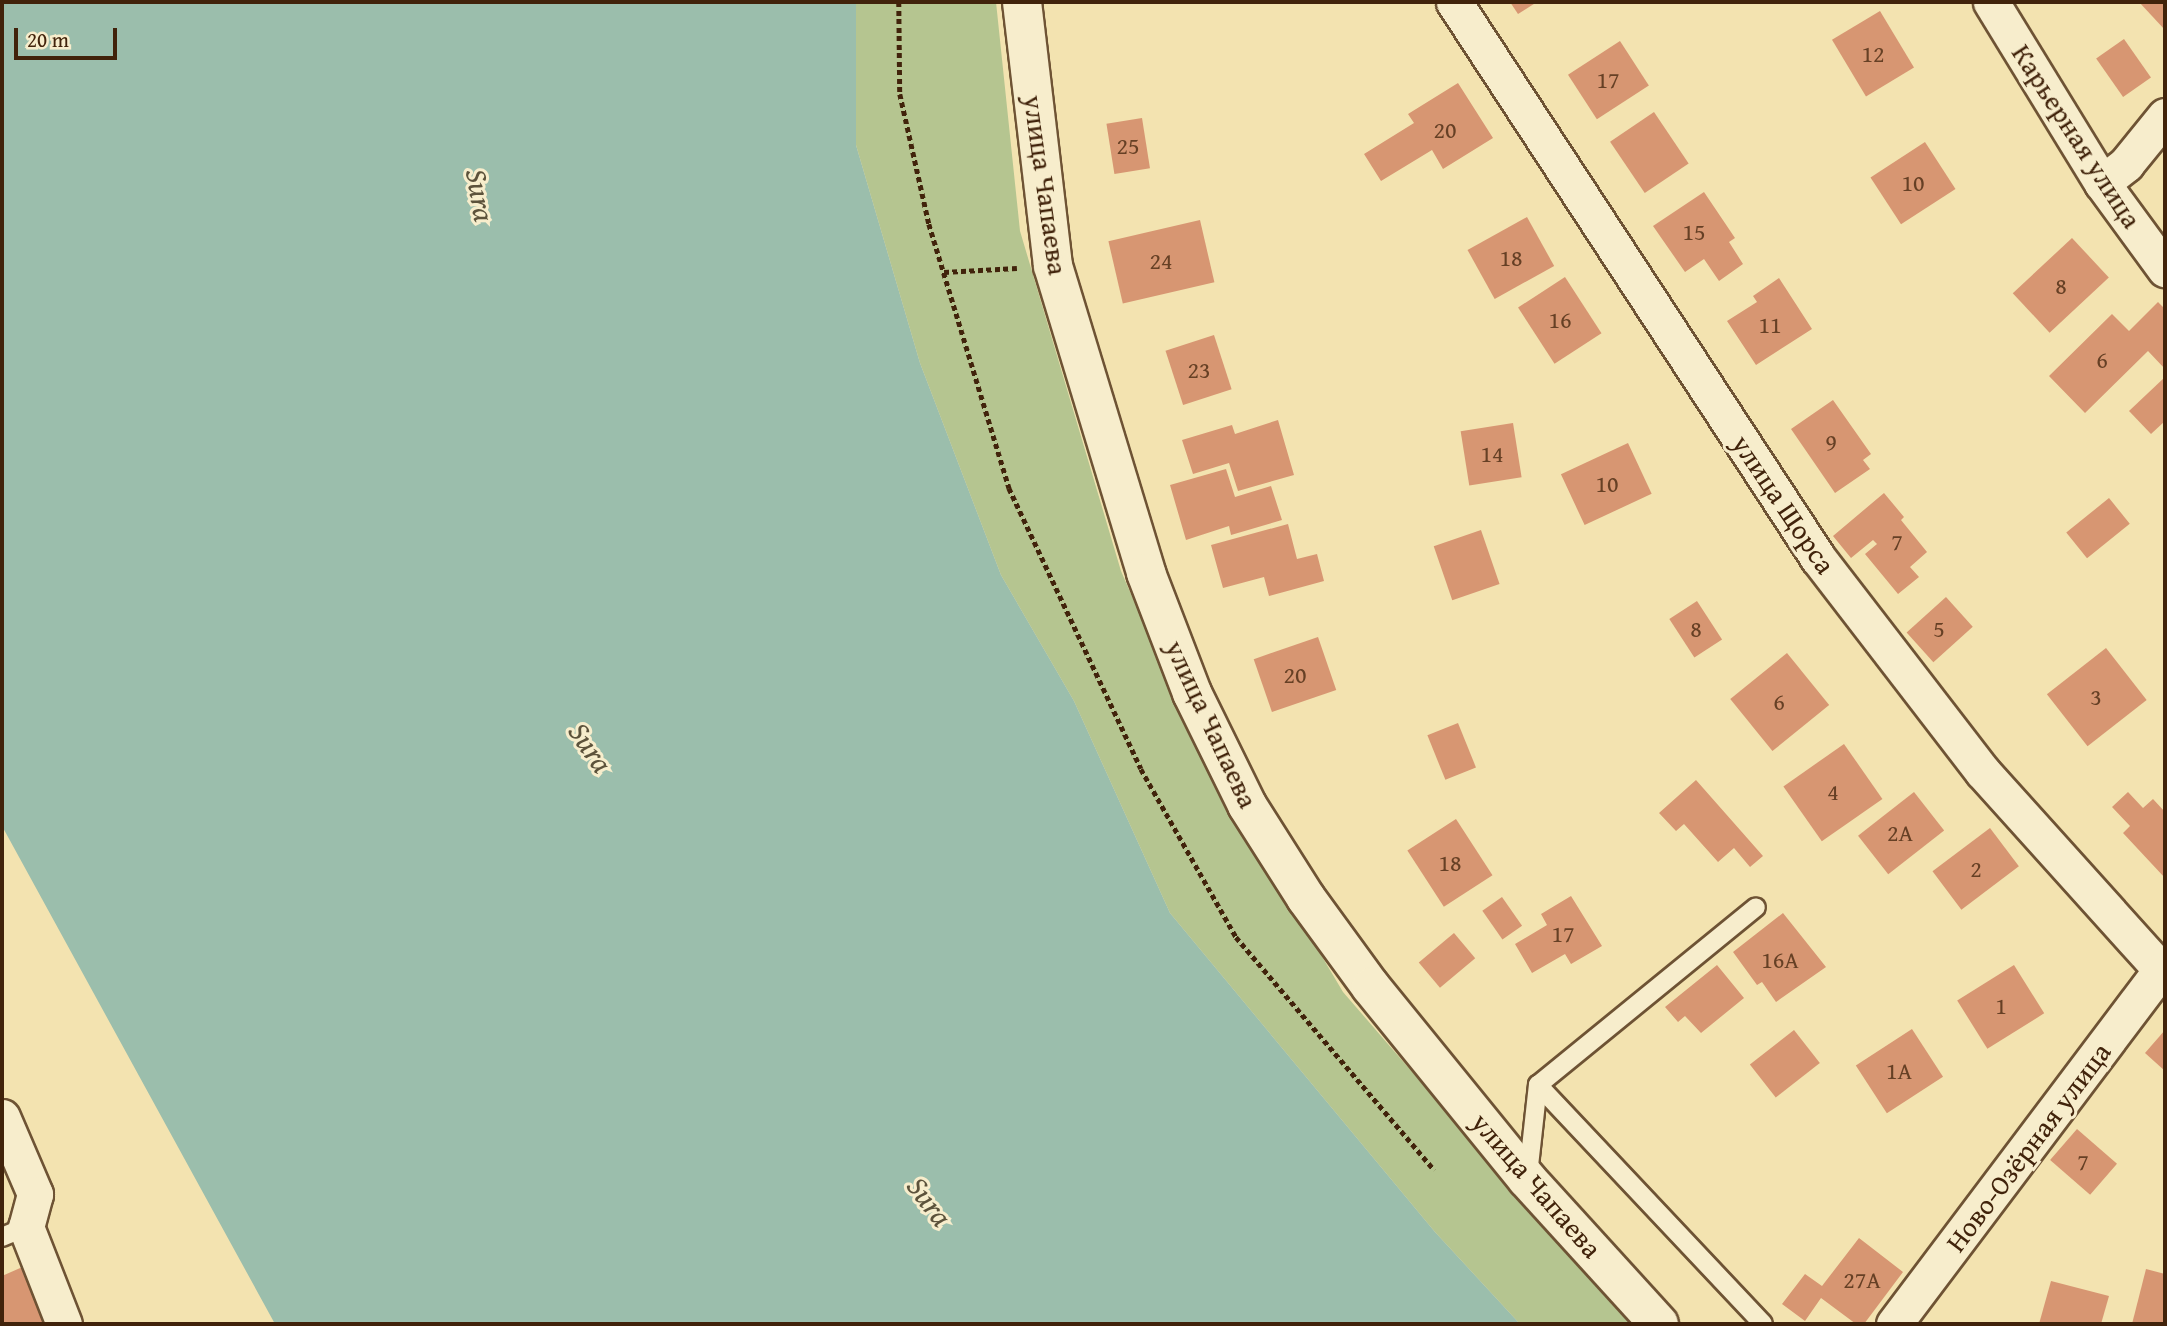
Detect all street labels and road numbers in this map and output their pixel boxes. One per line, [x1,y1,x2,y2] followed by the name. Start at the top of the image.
[2005,38,2149,234] street label: Карьерная улица
[1017,93,1075,277] street label: улица Чапаева
[1725,428,1843,580] street label: улица Щорса
[1158,635,1266,813] street label: улица Чапаева
[1938,1036,2118,1258] street label: Ново-Озёрная улица
[1465,1106,1609,1264] street label: улица Чапаева

